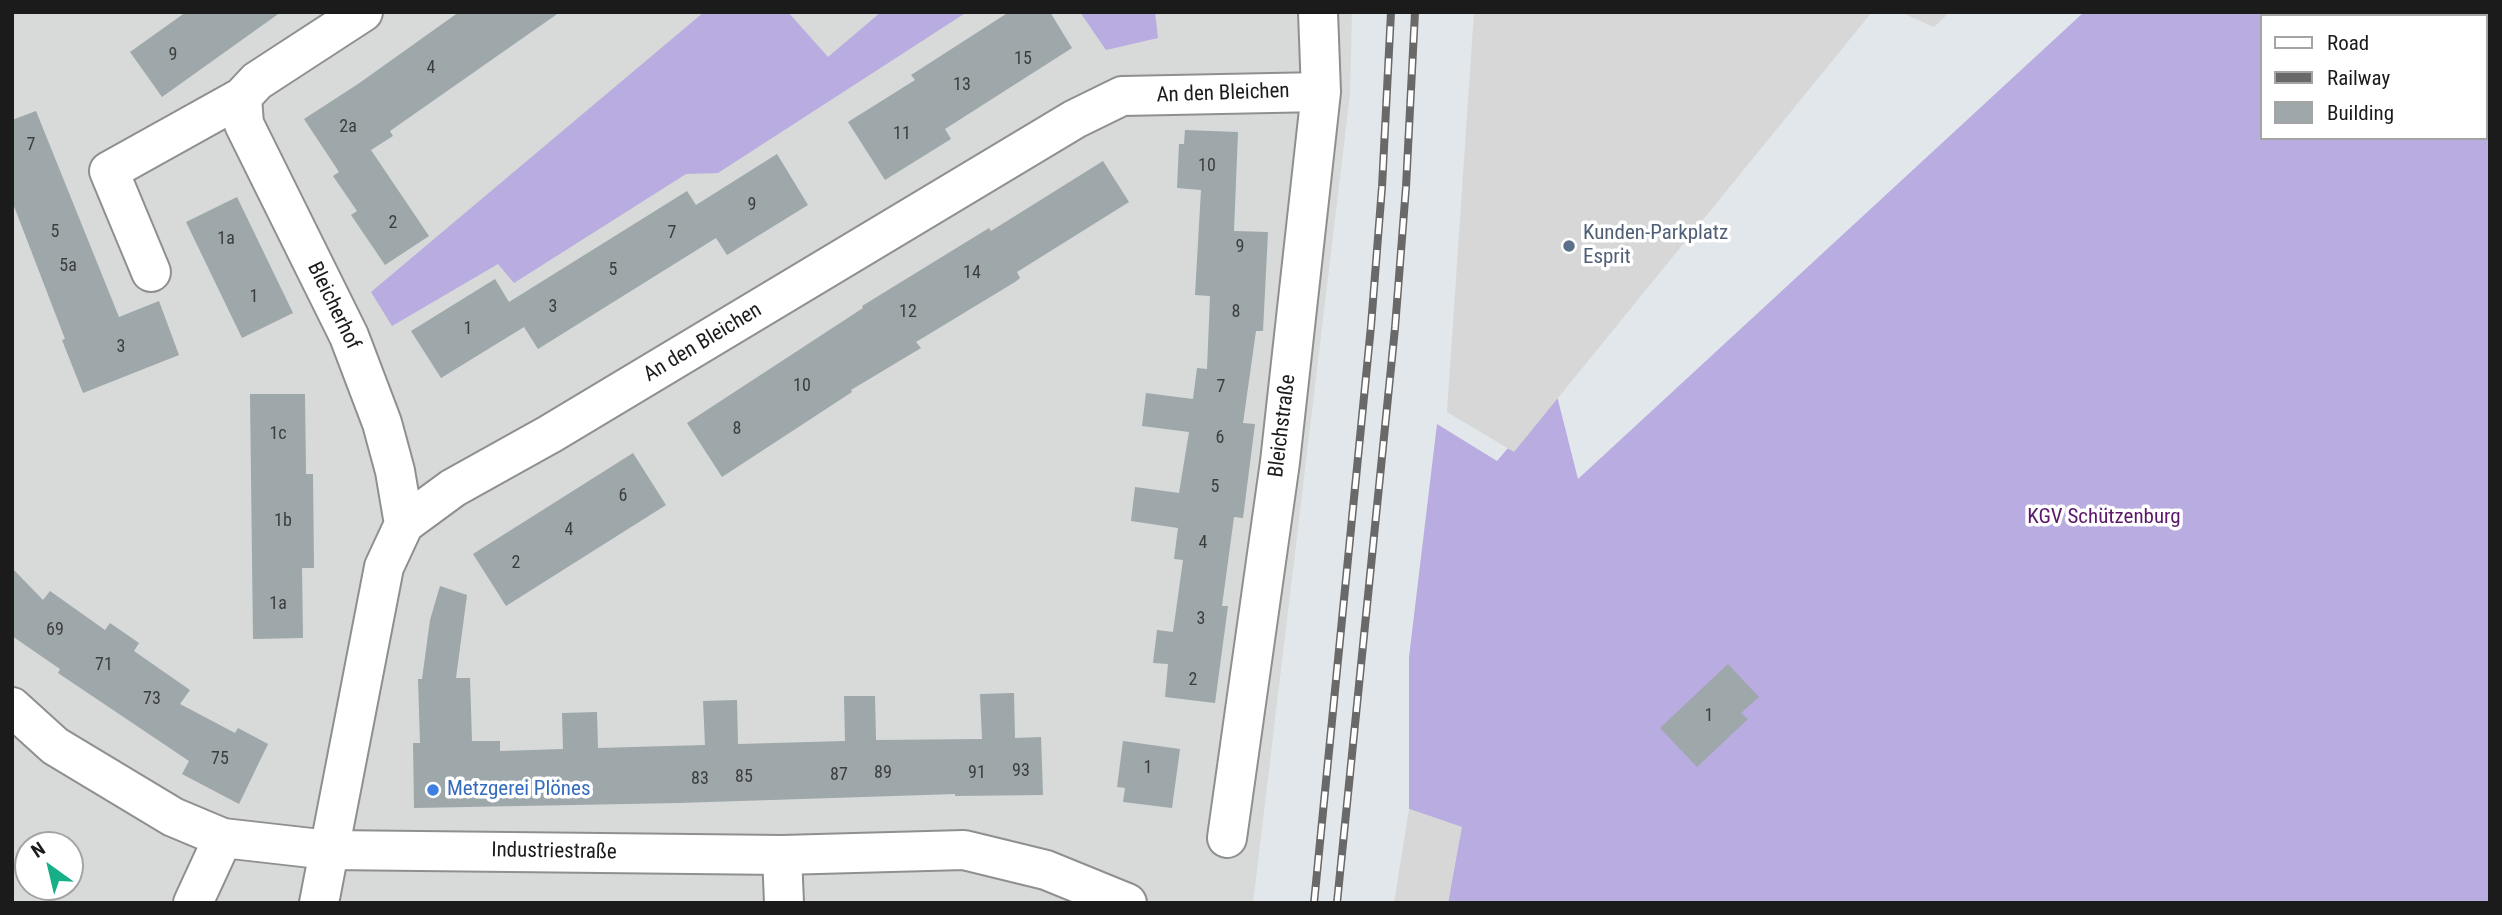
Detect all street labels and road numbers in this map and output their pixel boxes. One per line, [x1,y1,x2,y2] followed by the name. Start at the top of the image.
[1156,79,1290,109] street label: An den Bleichen
[301,258,365,354] street label: Bleicherhof
[639,298,767,388] street label: An den Bleichen
[1264,373,1302,479] street label: Bleichstraße
[491,838,617,866] street label: Industriestraße

